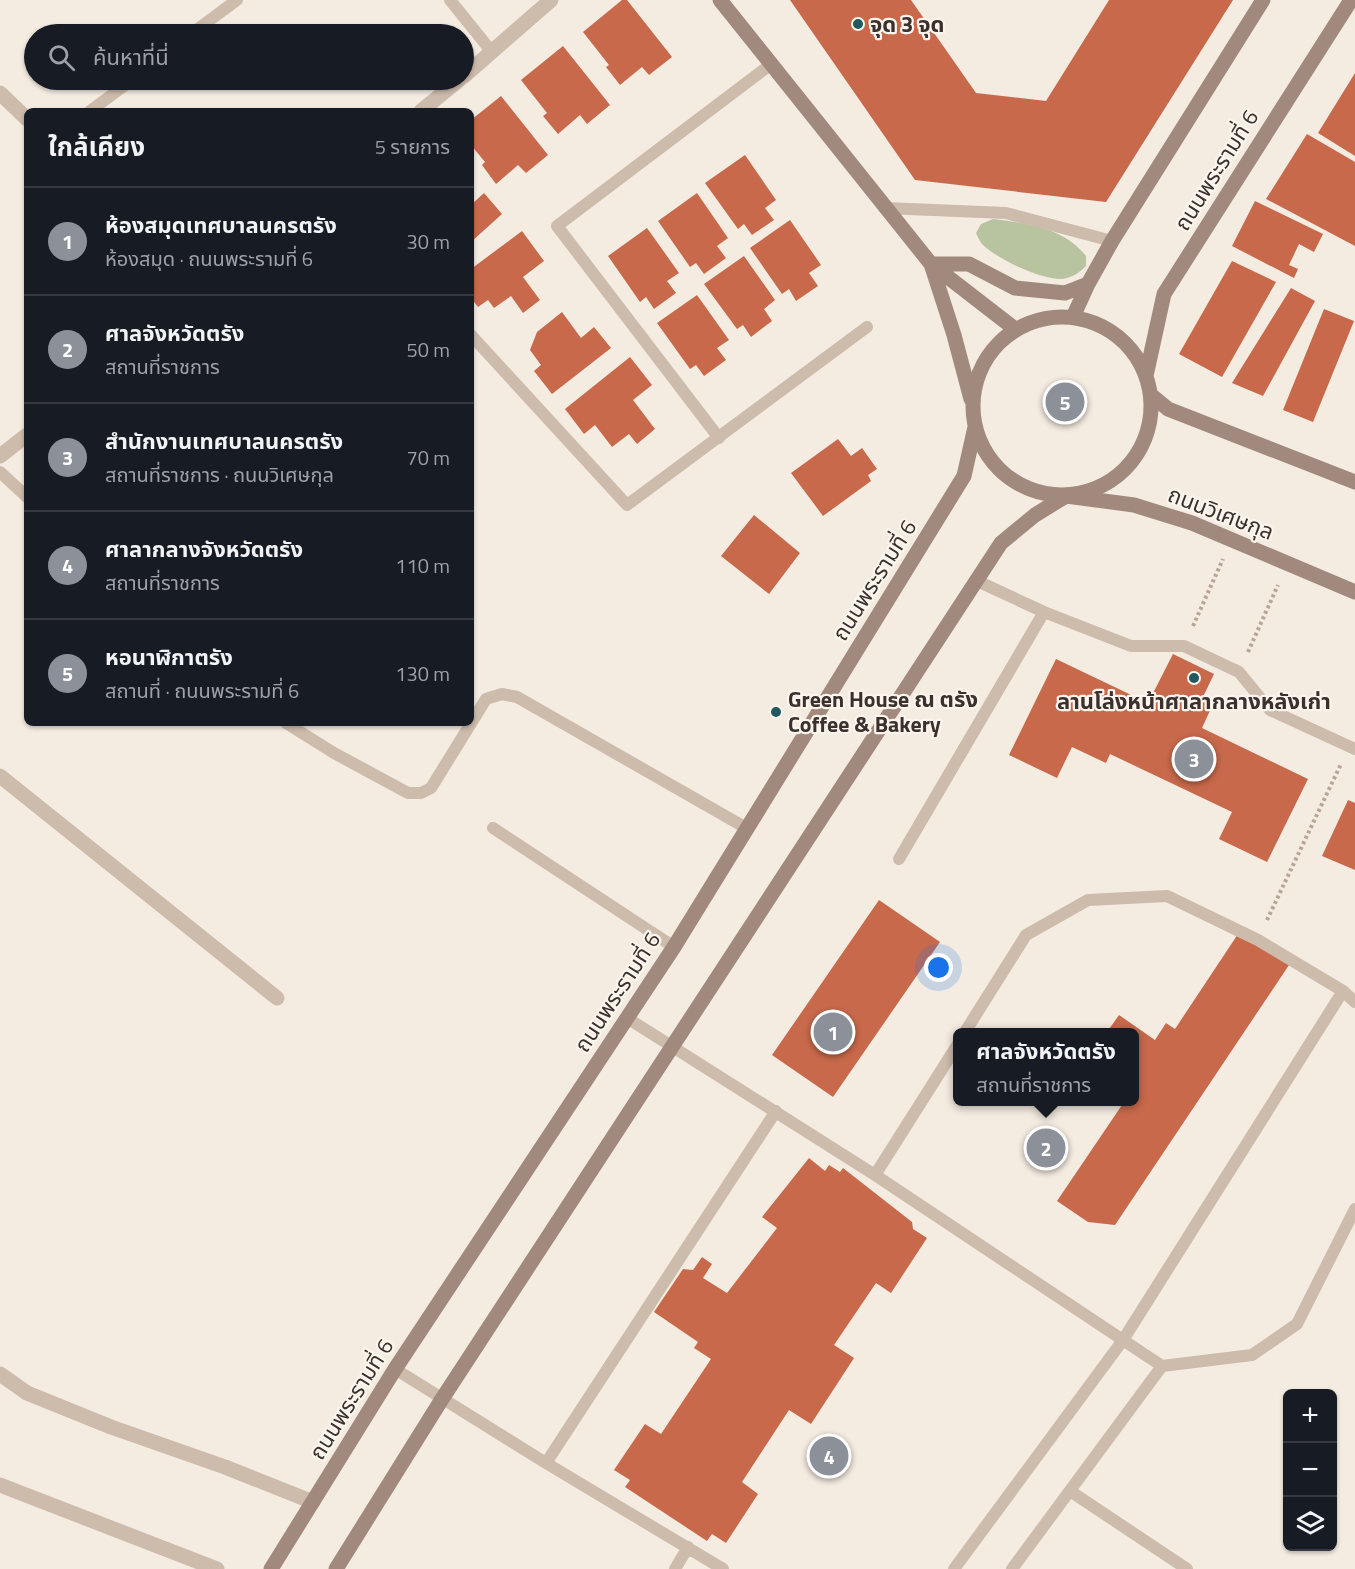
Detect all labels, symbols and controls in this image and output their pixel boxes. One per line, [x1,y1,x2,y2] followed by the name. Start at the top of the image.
[870,7,945,41] place label: จุด 3 จุด
[851,17,865,31] marker: จุด 3 จุด
[24,24,474,90] search box
[93,40,169,74] text: ค้นหาที่นี่
[45,41,78,74] icon: search
[1165,103,1267,237] street label: ถนนพระรามที่ 6
[48,127,145,166] text: ใกล้เคียง
[375,131,450,162] text: 5 รายการ
[105,208,337,242] text: ห้องสมุดเทศบาลนครตรัง
[62,226,73,257] text: 1
[406,226,450,257] text: 30 m
[105,243,313,274] text: ห้องสมุด · ถนนพระรามที่ 6
[105,316,244,350] text: ศาลจังหวัดตรัง
[62,334,73,365] text: 2
[406,334,450,365] text: 50 m
[105,351,220,382] text: สถานที่ราชการ
[1046,380,1084,424] pin: 5
[105,424,343,458] text: สำนักงานเทศบาลนครตรัง
[62,442,73,473] text: 3
[406,442,450,473] text: 70 m
[105,459,334,490] text: สถานที่ราชการ · ถนนวิเศษกุล
[1163,477,1279,549] street label: ถนนวิเศษกุล
[823,513,925,647] street label: ถนนพระรามที่ 6
[105,532,303,566] text: ศาลากลางจังหวัดตรัง
[62,550,73,581] text: 4
[395,550,450,581] text: 110 m
[105,567,220,598] text: สถานที่ราชการ
[105,640,233,674] text: หอนาฬิกาตรัง
[62,658,73,689] text: 5
[395,658,450,689] text: 130 m
[1187,671,1201,685] marker: ลานโล่งหน้าศาลากลางหลังเก่า
[105,675,299,706] text: สถานที่ · ถนนพระรามที่ 6
[788,682,978,741] place label: Green House ณ ตรัง Coffee & Bakery
[1057,684,1331,718] place label: ลานโล่งหน้าศาลากลางหลังเก่า
[769,705,783,719] marker: Green House ณ ตรัง Coffee & Bakery
[1174,736,1214,782] pin: 3
[565,925,669,1059] street label: ถนนพระรามที่ 6
[924,953,953,982] your location
[814,1010,852,1054] pin: 1
[953,1028,1139,1106] popup
[976,1034,1116,1068] text: ศาลจังหวัดตรัง
[976,1069,1091,1100] text: สถานที่ราชการ
[1026,1126,1066,1170] pin: 2
[300,1332,402,1466] street label: ถนนพระรามที่ 6
[1283,1389,1337,1551] map controls
[1283,1389,1337,1443] button: +
[810,1434,848,1478] pin: 4
[1283,1443,1337,1497] button: −
[1283,1497,1337,1551] button: layers

